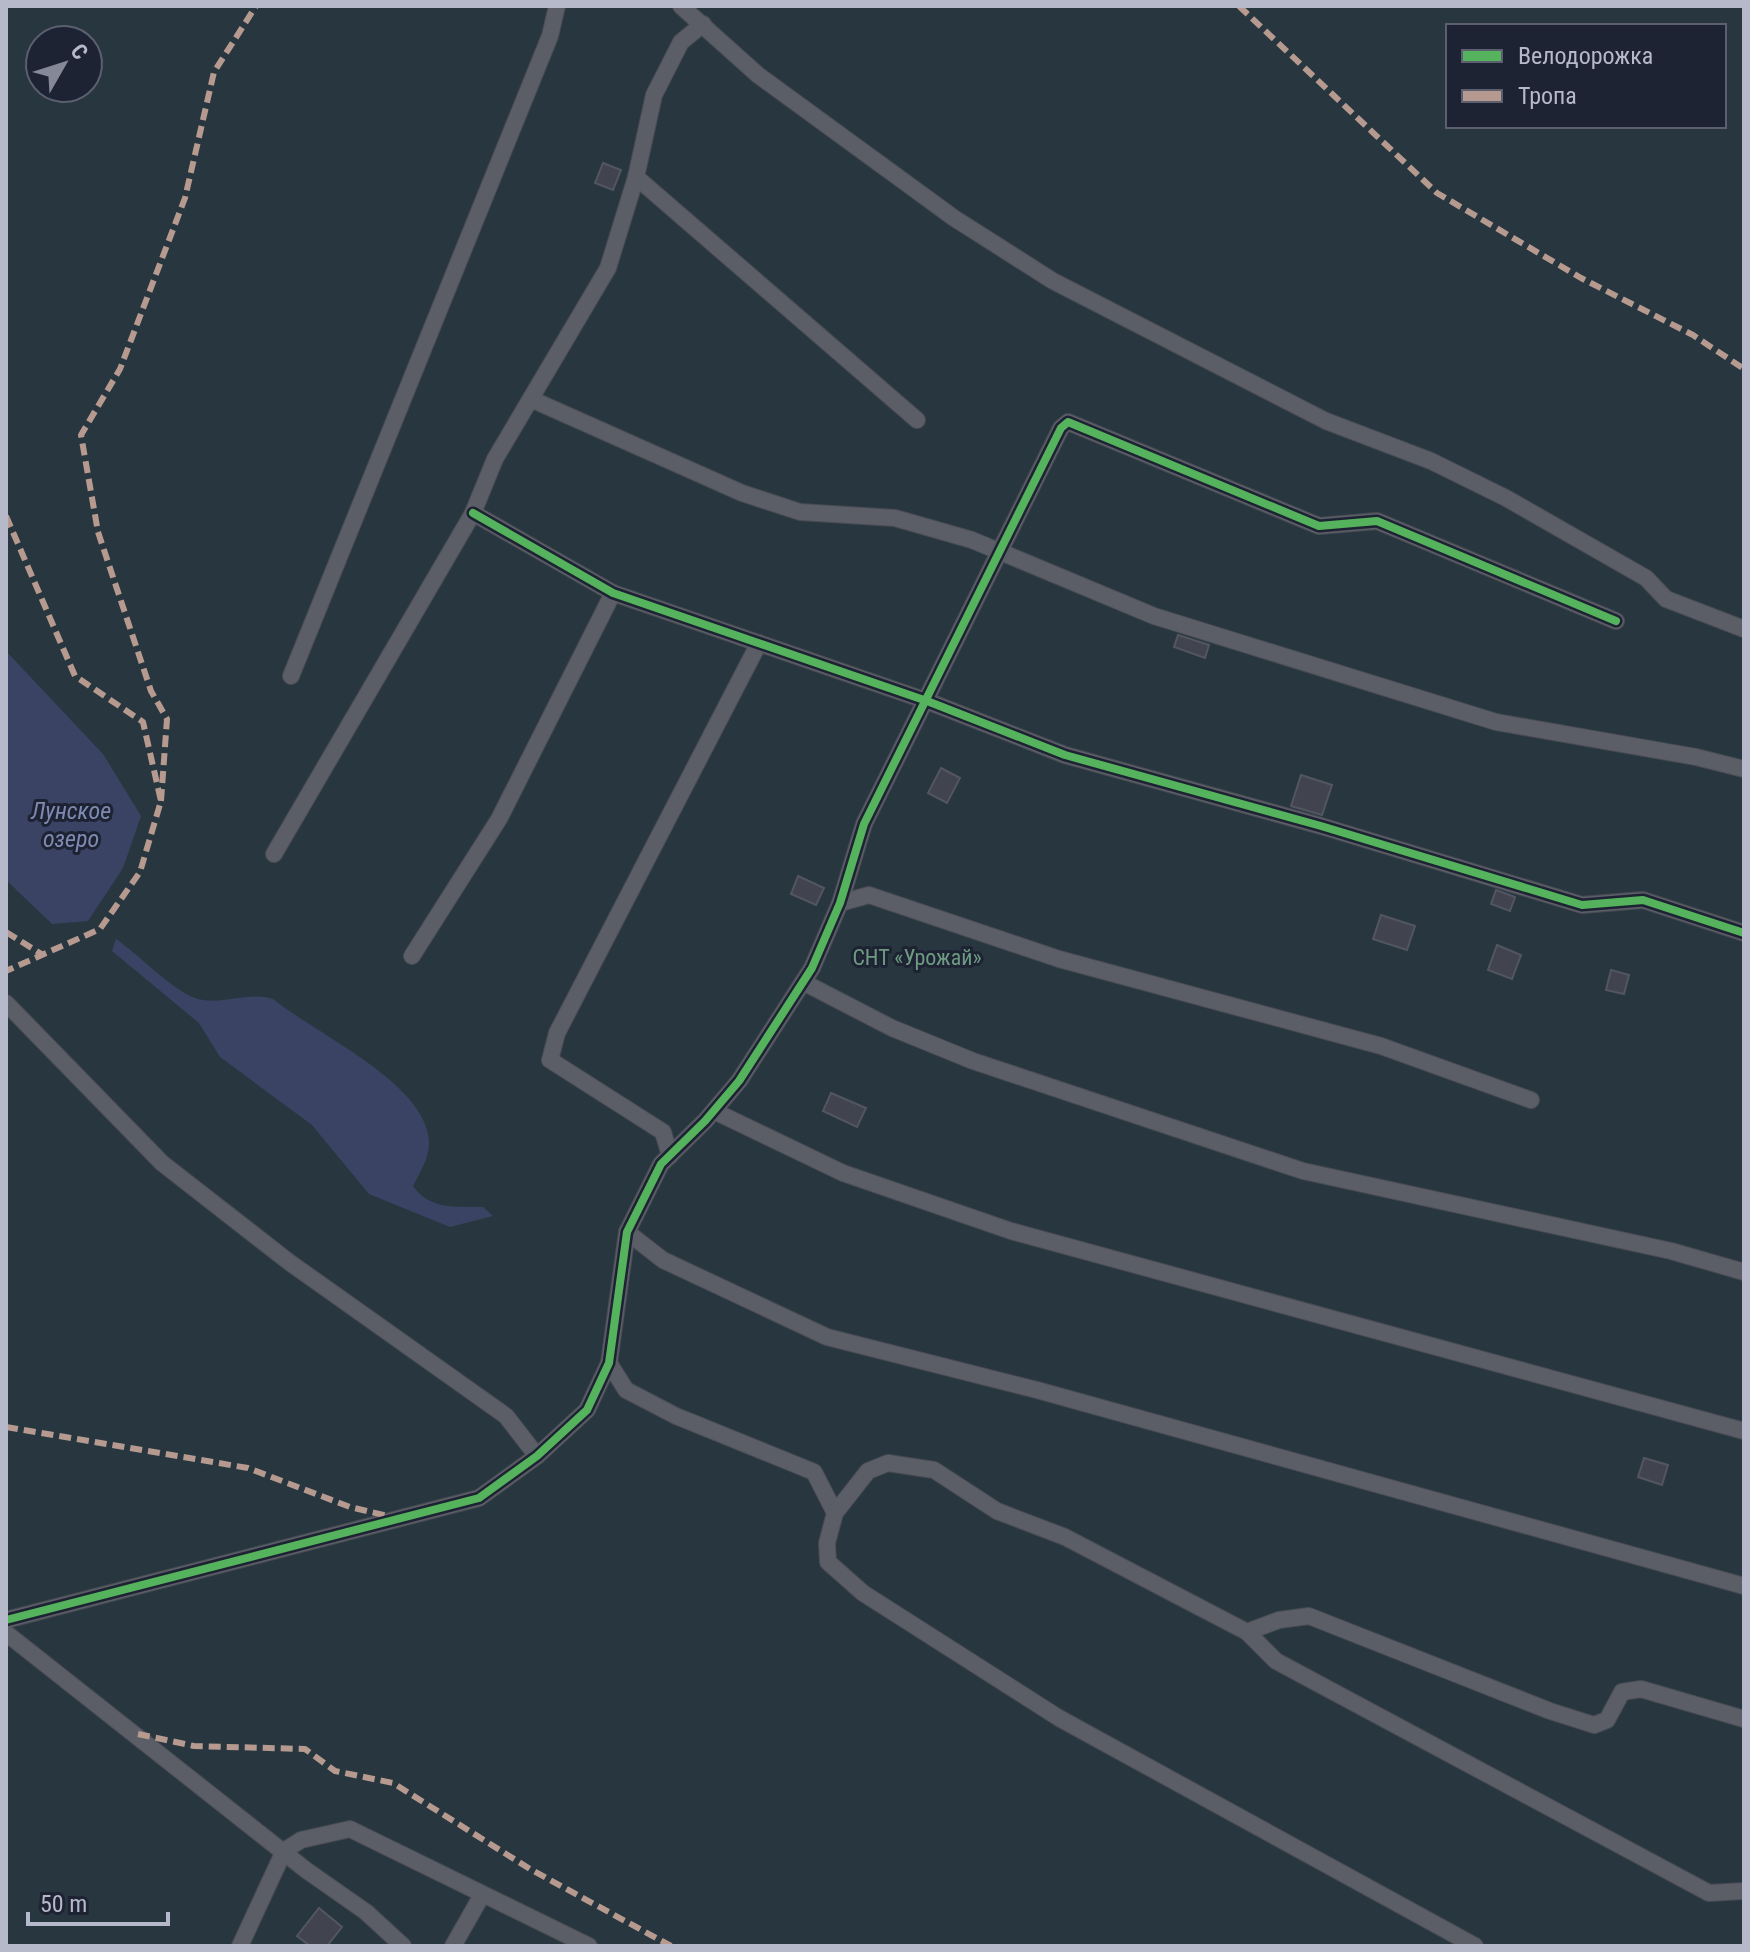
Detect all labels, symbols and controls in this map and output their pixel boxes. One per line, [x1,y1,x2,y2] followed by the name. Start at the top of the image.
[24,24,104,104] north arrow
[1446,24,1726,128] legend
[65,39,93,64] text: С
[1518,42,1653,70] text: Велодорожка
[1518,82,1577,110] text: Тропа
[30,797,111,853] water label: Лунское озеро
[852,945,982,970] park label: СНТ «Урожай»
[28,1876,168,1926] scale bar
[40,1890,87,1918] text: 50 m

